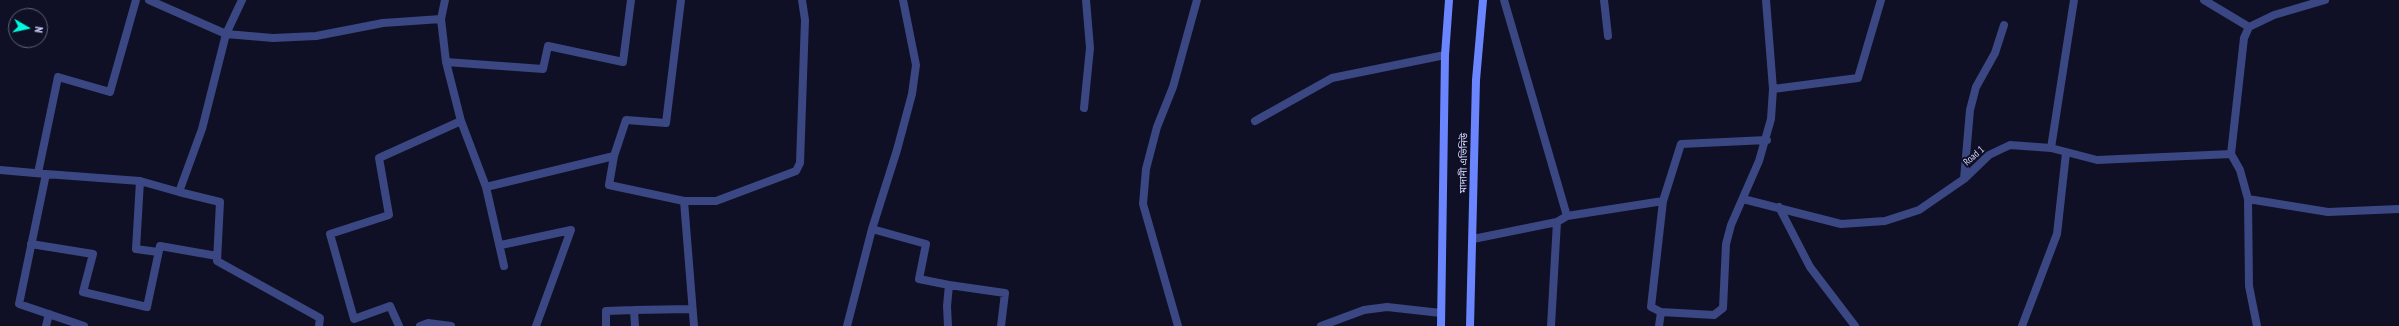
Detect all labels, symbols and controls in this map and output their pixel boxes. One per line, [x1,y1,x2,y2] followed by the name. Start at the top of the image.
[8,8,48,48] north arrow
[31,26,46,34] text: N
[1457,133,1471,193] street label: মাদানী এভিনিউ
[1961,144,1987,168] street label: Road 1

